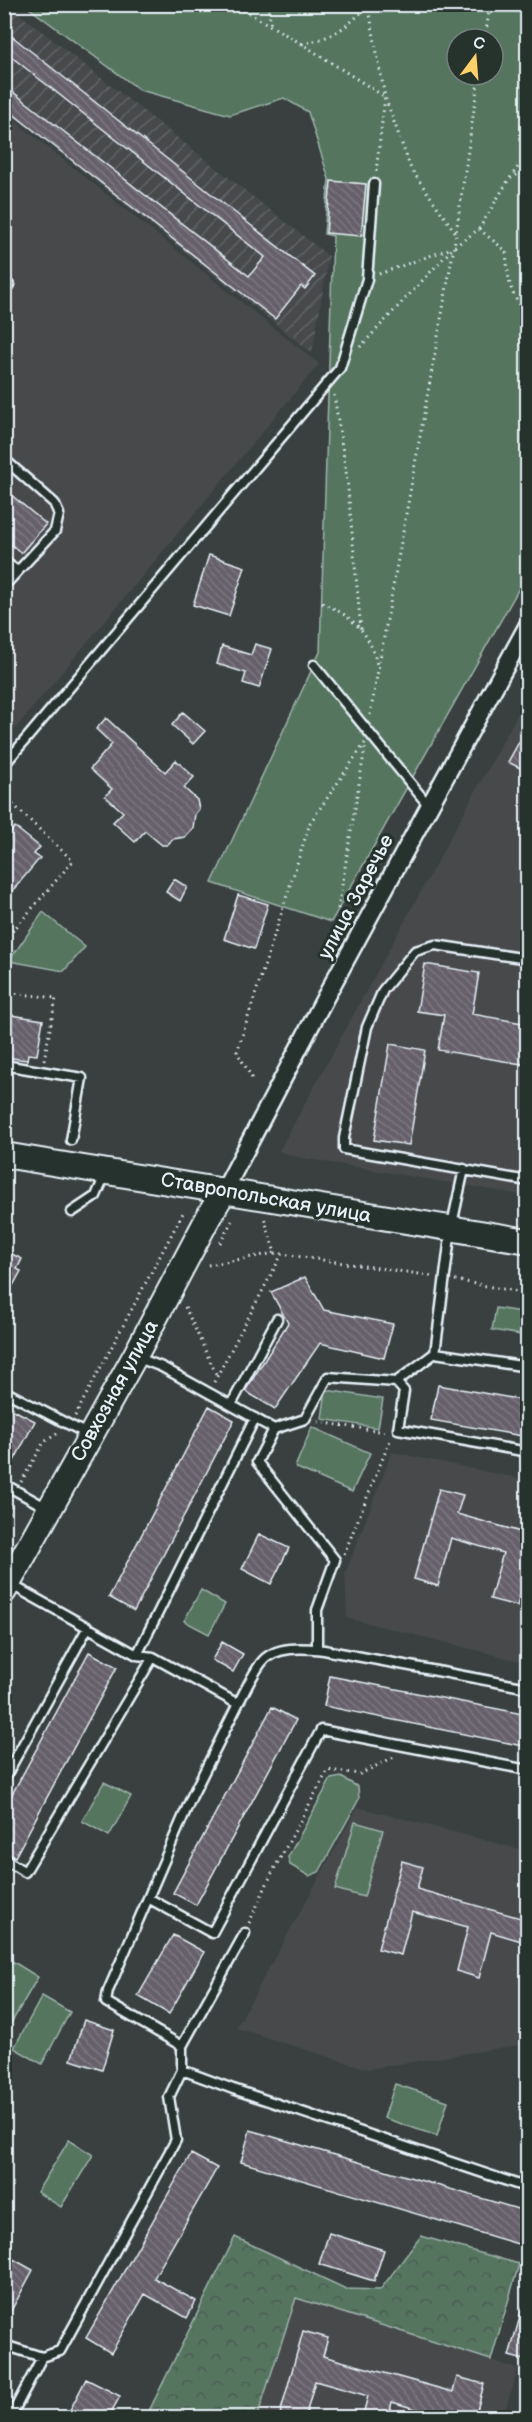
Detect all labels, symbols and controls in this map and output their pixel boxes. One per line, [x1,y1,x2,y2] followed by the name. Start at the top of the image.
[445,27,505,87] north arrow
[471,33,487,55] text: С
[313,830,399,964] street label: улица Заречье
[159,1168,373,1228] street label: Ставропольская улица
[66,1316,164,1466] street label: Совхозная улица

